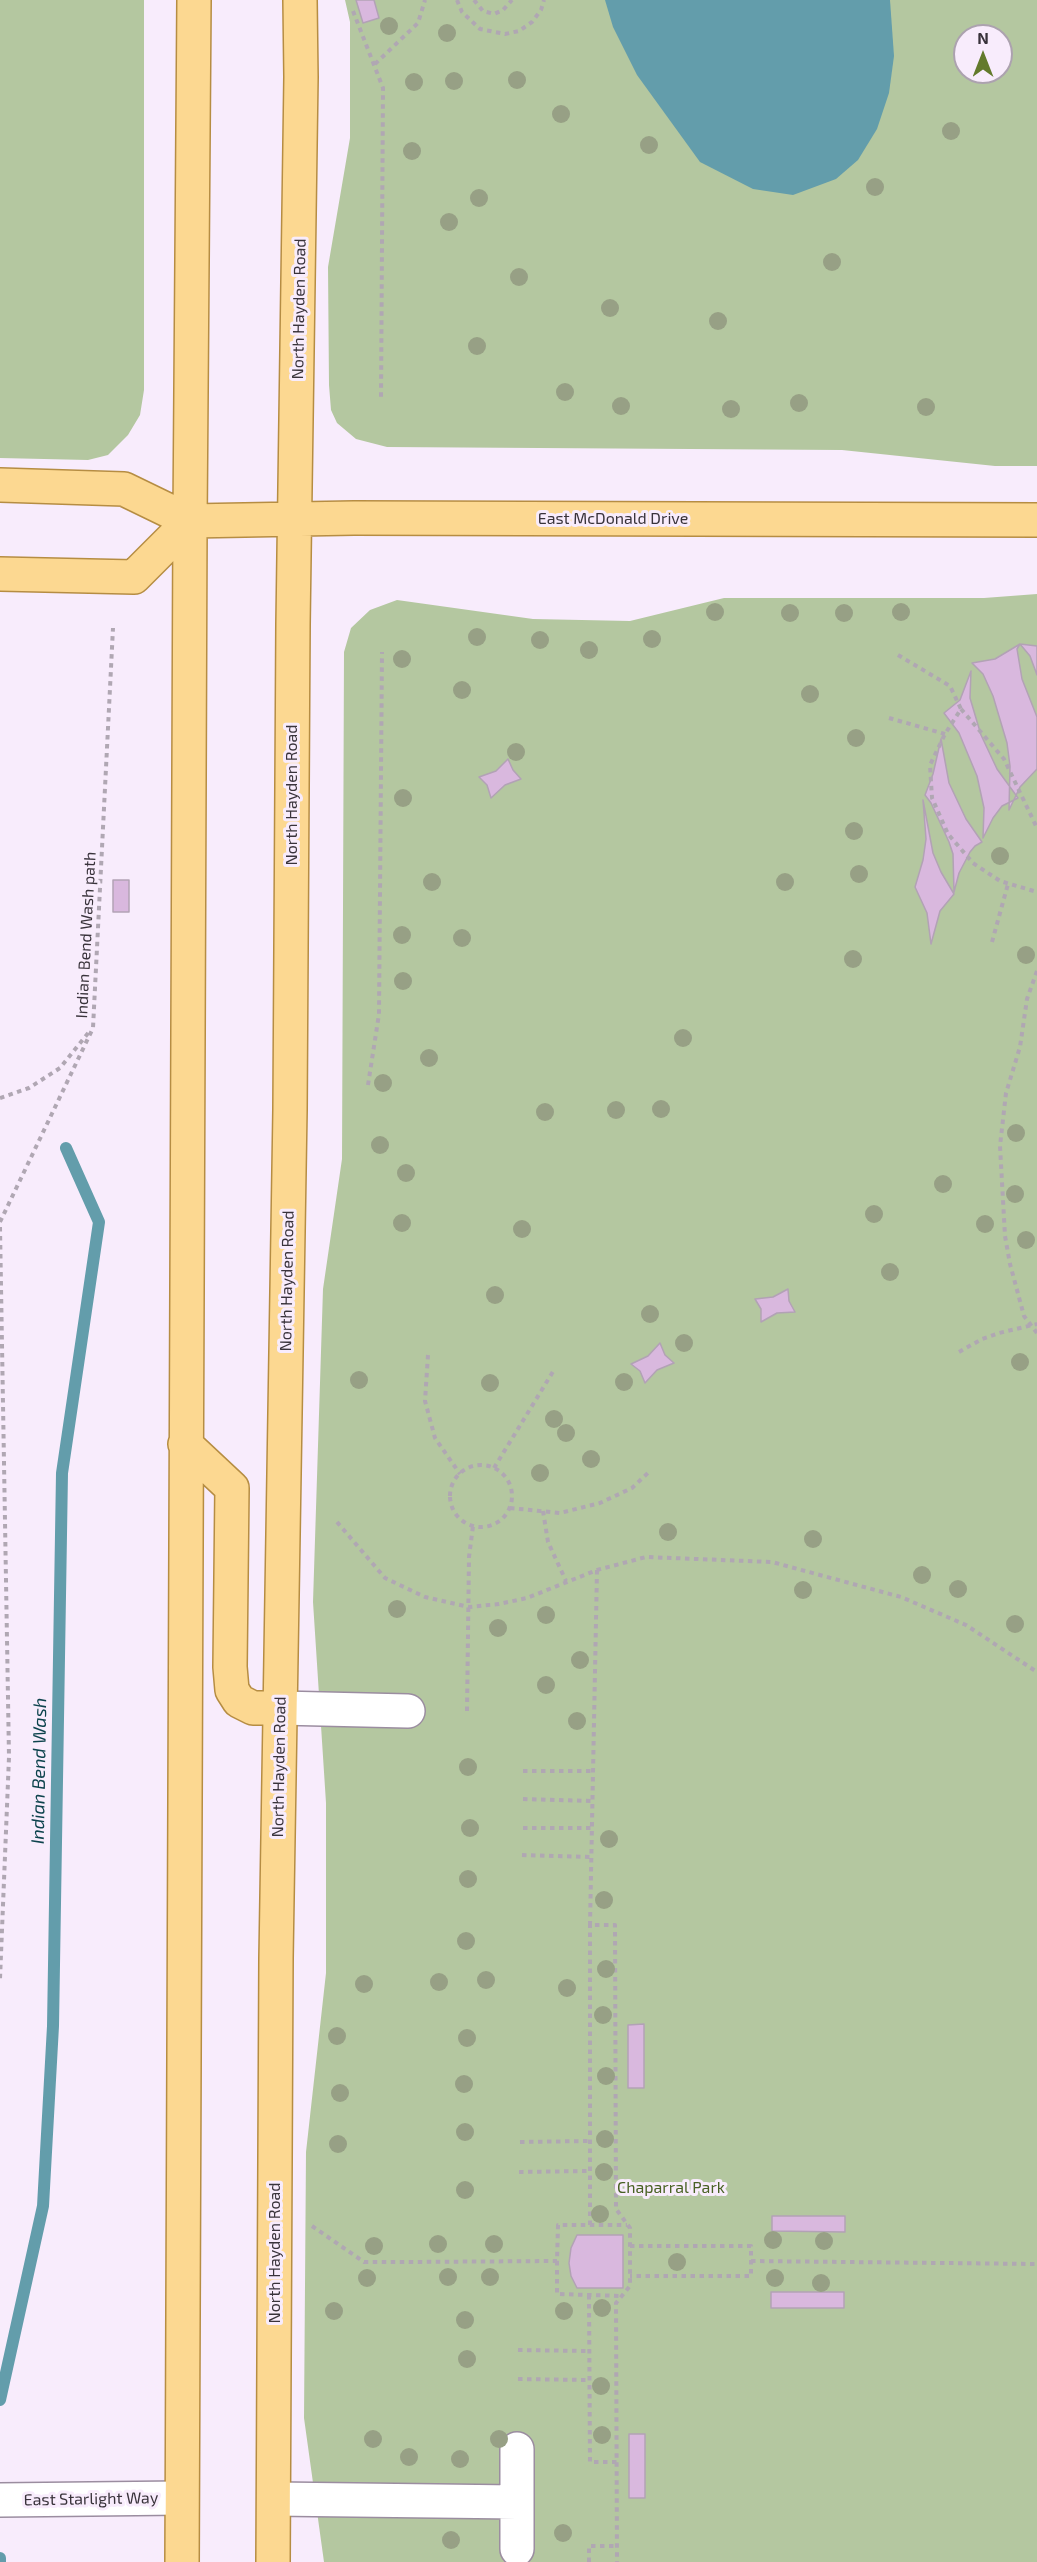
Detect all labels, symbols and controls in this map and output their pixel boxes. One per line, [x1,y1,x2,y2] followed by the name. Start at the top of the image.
[953,24,1013,84] north arrow
[977,28,989,47] text: N
[288,238,310,380] street label: North Hayden Road
[538,509,688,529] street label: East McDonald Drive
[282,724,302,866] street label: North Hayden Road
[72,851,100,1019] street label: Indian Bend Wash path
[276,1210,298,1352] street label: North Hayden Road
[268,1696,290,1838] street label: North Hayden Road
[27,1698,51,1844] water label: Indian Bend Wash
[617,2178,725,2198] park label: Chaparral Park
[265,2182,285,2324] street label: North Hayden Road
[24,2488,158,2510] street label: East Starlight Way

